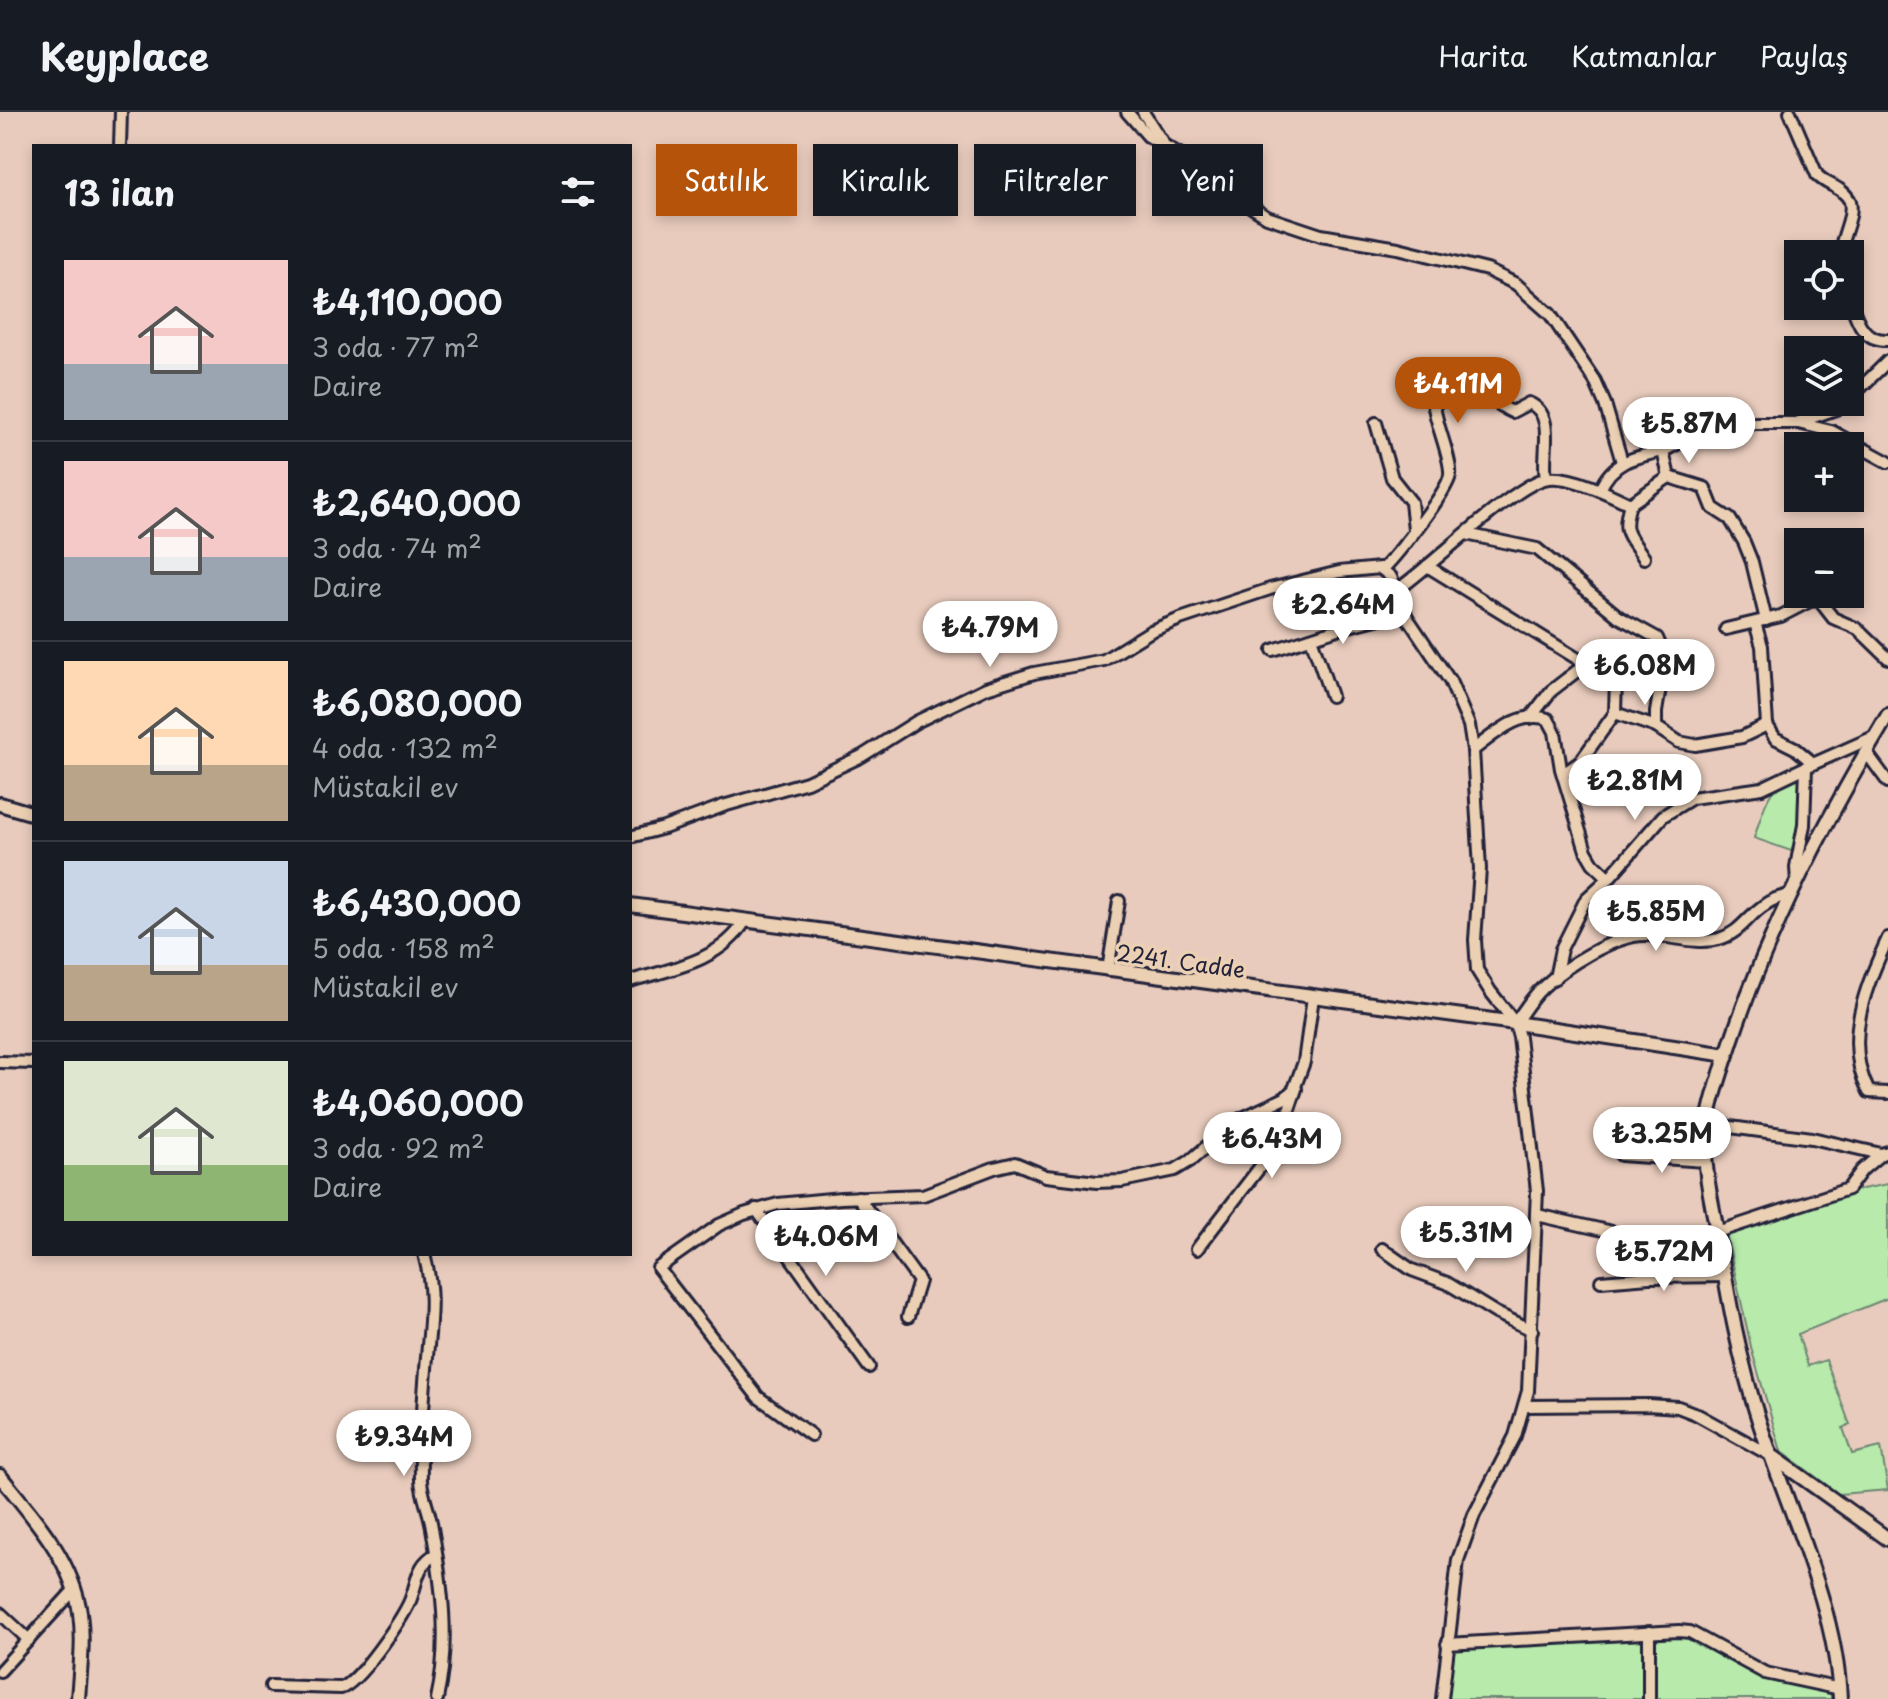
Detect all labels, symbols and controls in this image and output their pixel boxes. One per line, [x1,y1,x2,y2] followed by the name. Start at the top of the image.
[40,27,209,84] text: Keyplace
[1438,34,1527,77] text: Harita
[1571,34,1716,77] text: Katmanlar
[1760,34,1848,77] text: Paylaş
[656,144,797,216] chip: Satılık
[813,144,958,216] chip: Kiralık
[974,144,1136,216] chip: Filtreler
[1152,144,1263,216] chip: Yeni
[64,166,175,218] text: 13 ilan
[556,170,600,214] icon: filters
[1784,240,1864,608] map controls
[1784,240,1864,320] button: locate
[312,275,503,327] text: ₺4,110,000
[128,292,224,388] icon: home
[312,327,480,366] text: 3 oda · 77 m²
[1784,336,1864,416] button: layers
[1393,357,1523,425] pin: ₺4.11M
[1413,363,1503,402] text: ₺4.11M
[312,366,382,405] text: Daire
[1624,397,1754,465] pin: ₺5.87M
[1640,403,1738,442] text: ₺5.87M
[1784,432,1864,512] button: +
[312,476,521,528] text: ₺2,640,000
[128,493,224,589] icon: home
[312,528,482,567] text: 3 oda · 74 m²
[1784,528,1864,608] button: −
[312,567,382,606] text: Daire
[1278,578,1408,646] pin: ₺2.64M
[1291,584,1395,623] text: ₺2.64M
[925,601,1055,669] pin: ₺4.79M
[941,607,1039,646] text: ₺4.79M
[1580,639,1710,707] pin: ₺6.08M
[1594,645,1696,684] text: ₺6.08M
[312,676,522,728] text: ₺6,080,000
[128,693,224,789] icon: home
[312,728,498,767] text: 4 oda · 132 m²
[1570,754,1700,822] pin: ₺2.81M
[1587,760,1684,799] text: ₺2.81M
[312,767,458,806] text: Müstakil ev
[312,876,521,928] text: ₺6,430,000
[1591,885,1721,953] pin: ₺5.85M
[1606,891,1706,930] text: ₺5.85M
[128,893,224,989] icon: home
[312,928,495,967] text: 5 oda · 158 m²
[1115,935,1247,985] street label: 2241. Cadde
[312,967,458,1006] text: Müstakil ev
[312,1076,524,1128] text: ₺4,060,000
[128,1093,224,1189] icon: home
[1597,1107,1727,1175] pin: ₺3.25M
[1207,1112,1337,1180] pin: ₺6.43M
[1611,1113,1713,1152] text: ₺3.25M
[1221,1118,1323,1157] text: ₺6.43M
[312,1128,485,1167] text: 3 oda · 92 m²
[312,1167,382,1206] text: Daire
[1401,1206,1531,1274] pin: ₺5.31M
[761,1210,891,1278] pin: ₺4.06M
[1419,1212,1513,1251] text: ₺5.31M
[773,1216,879,1255] text: ₺4.06M
[1599,1225,1729,1293] pin: ₺5.72M
[1614,1231,1714,1270] text: ₺5.72M
[339,1410,469,1478] pin: ₺9.34M
[354,1416,454,1455] text: ₺9.34M

